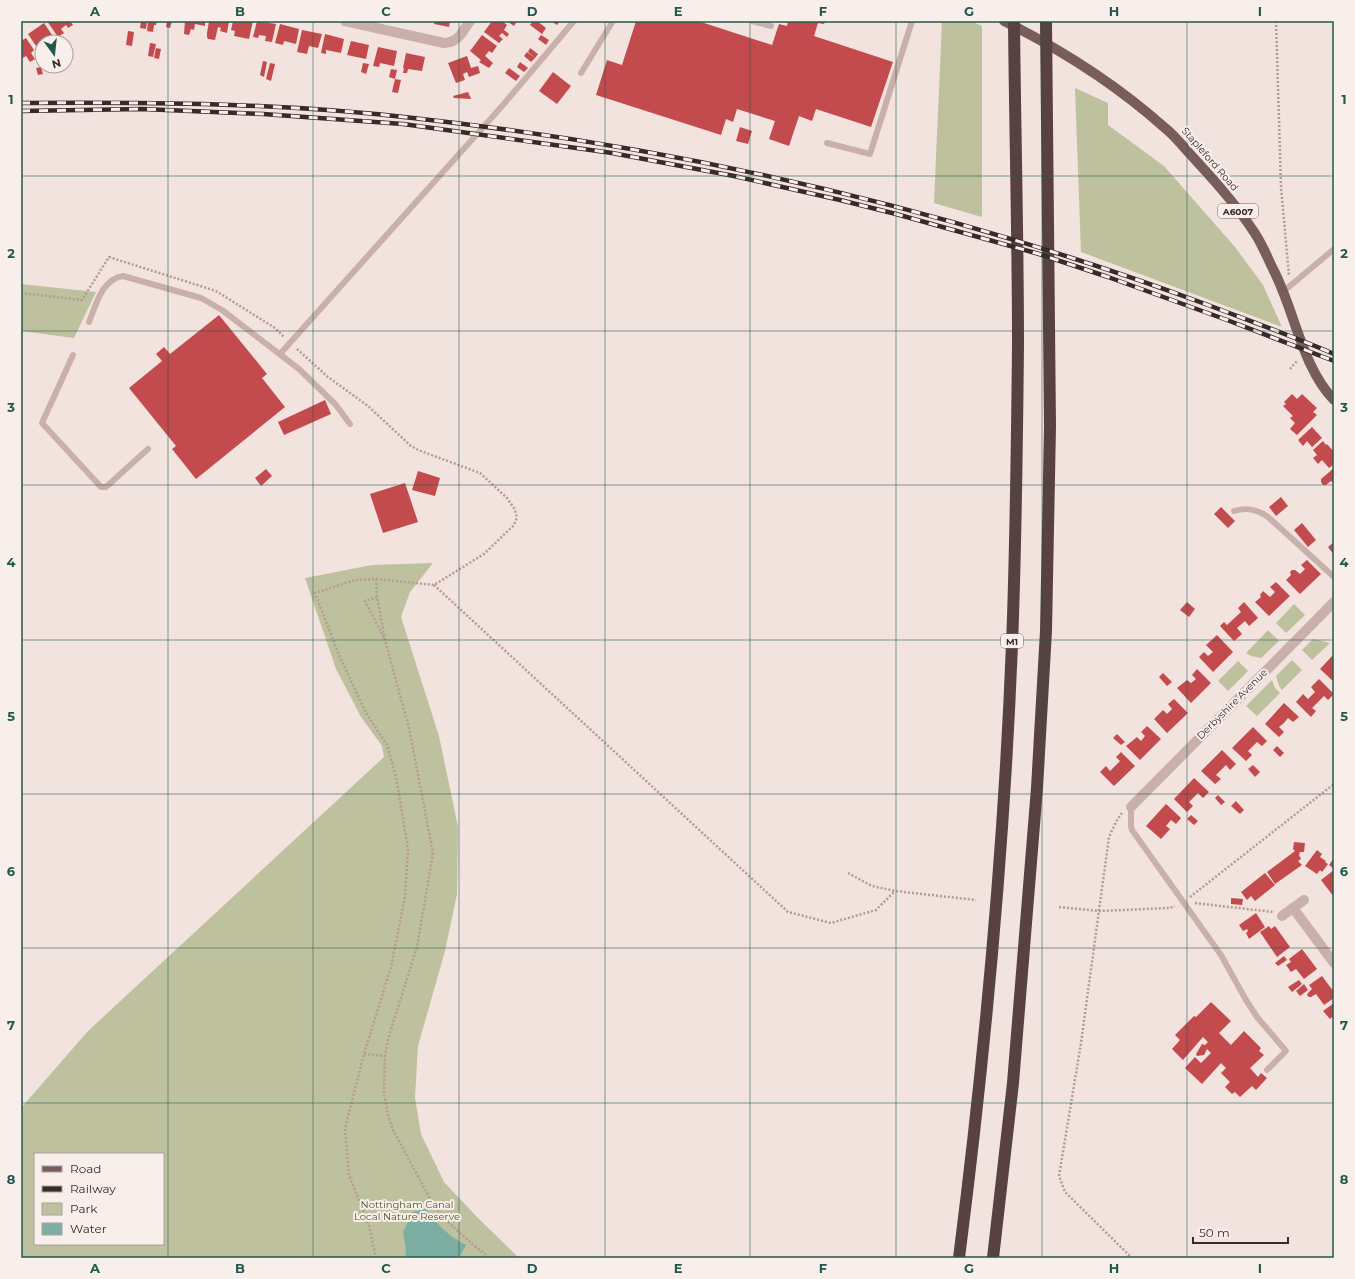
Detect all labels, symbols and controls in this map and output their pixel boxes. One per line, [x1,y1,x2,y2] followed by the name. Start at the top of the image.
[89,3,101,19] text: A
[235,3,245,19] text: B
[381,3,391,19] text: C
[527,3,538,19] text: D
[674,3,683,19] text: E
[819,3,827,19] text: F
[964,3,974,19] text: G
[1109,3,1119,19] text: H
[1258,3,1262,19] text: I
[34,34,74,74] north arrow
[50,56,63,72] text: N
[8,91,14,107] text: 1
[1341,91,1347,107] text: 1
[1179,124,1241,194] street label: Stapleford Road
[1218,204,1258,218] road number: A6007
[7,245,15,261] text: 2
[1340,245,1348,261] text: 2
[6,399,15,415] text: 3
[1339,399,1348,415] text: 3
[7,554,16,570] text: 4
[1340,554,1349,570] text: 4
[1001,634,1023,648] road number: M1
[1194,666,1270,742] street label: Derbyshire Avenue
[7,708,15,724] text: 5
[1340,708,1348,724] text: 5
[7,863,16,879] text: 6
[1340,863,1349,879] text: 6
[7,1017,15,1033] text: 7
[1340,1017,1348,1033] text: 7
[34,1153,164,1245] legend
[70,1161,101,1176] text: Road
[7,1171,16,1187] text: 8
[1340,1171,1349,1187] text: 8
[70,1181,116,1196] text: Railway
[354,1198,460,1223] park label: Nottingham Canal Local Nature Reserve
[70,1201,98,1216] text: Park
[1193,1219,1288,1245] scale bar
[70,1221,107,1236] text: Water
[1199,1225,1230,1240] text: 50 m
[89,1260,101,1276] text: A
[235,1260,245,1276] text: B
[381,1260,391,1276] text: C
[527,1260,538,1276] text: D
[674,1260,683,1276] text: E
[819,1260,827,1276] text: F
[964,1260,974,1276] text: G
[1109,1260,1119,1276] text: H
[1258,1260,1262,1276] text: I

